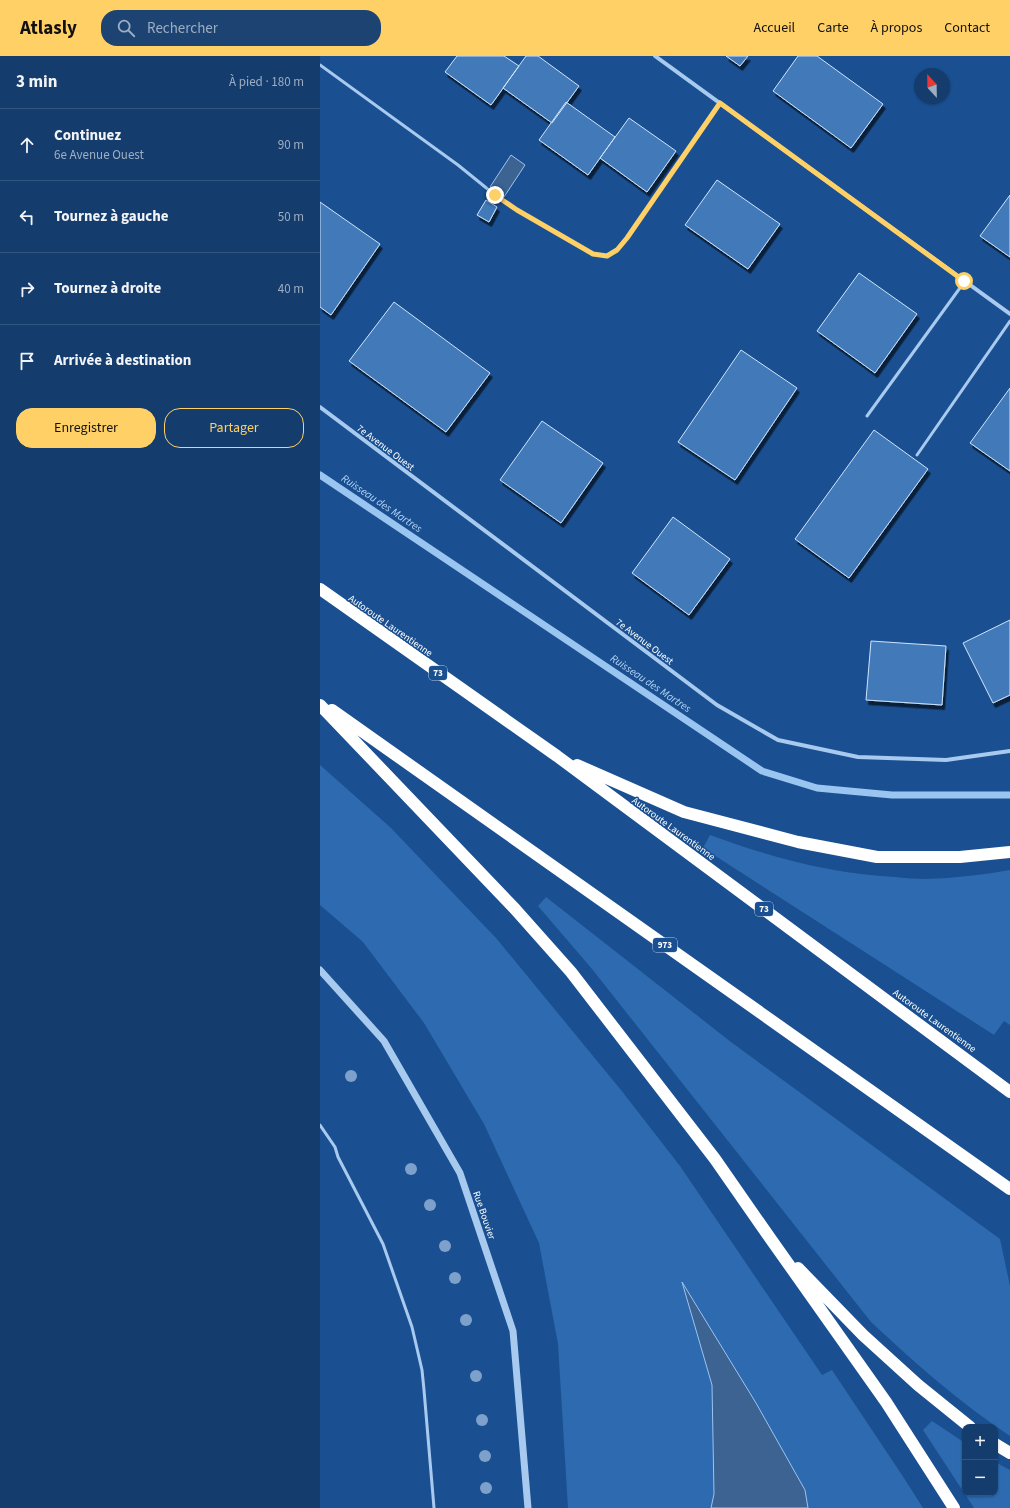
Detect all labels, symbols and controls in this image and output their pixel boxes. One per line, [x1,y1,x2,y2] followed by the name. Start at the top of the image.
[101,10,381,46] search box
[20,15,77,42] text: Atlasly
[115,17,137,39] icon: search
[147,18,218,39] text: Rechercher
[754,18,795,38] text: Accueil
[817,18,849,38] text: Carte
[871,18,922,38] text: À propos
[944,18,990,38] text: Contact
[914,68,950,104] north arrow
[16,70,57,94] text: 3 min
[229,73,304,91] text: À pied · 180 m
[54,125,121,146] text: Continuez
[16,134,38,156] icon: ahead
[278,136,304,154] text: 90 m
[54,146,144,164] text: 6e Avenue Ouest
[486,186,504,204] route end
[16,206,38,228] icon: left
[54,206,169,227] text: Tournez à gauche
[278,208,304,226] text: 50 m
[955,272,973,290] route start
[16,278,38,300] icon: right
[54,278,161,299] text: Tournez à droite
[278,280,304,298] text: 40 m
[16,350,38,372] icon: arrive
[54,350,191,371] text: Arrivée à destination
[16,408,156,448] button: Enregistrer
[164,408,304,448] button: Partager
[354,421,418,475] street label: 7e Avenue Ouest
[338,471,426,536] water label: Ruisseau des Martres
[346,591,435,660] street label: Autoroute Laurentienne
[613,615,677,669] street label: 7e Avenue Ouest
[607,651,695,716] water label: Ruisseau des Martres
[429,666,447,680] road number: 73
[629,794,718,864] street label: Autoroute Laurentienne
[755,902,773,916] road number: 73
[653,938,677,952] road number: 973
[890,986,979,1056] street label: Autoroute Laurentienne
[469,1189,499,1242] street label: Rue Bouvier
[962,1424,998,1496] map controls
[962,1424,998,1460] button: +
[962,1460,998,1496] button: −

